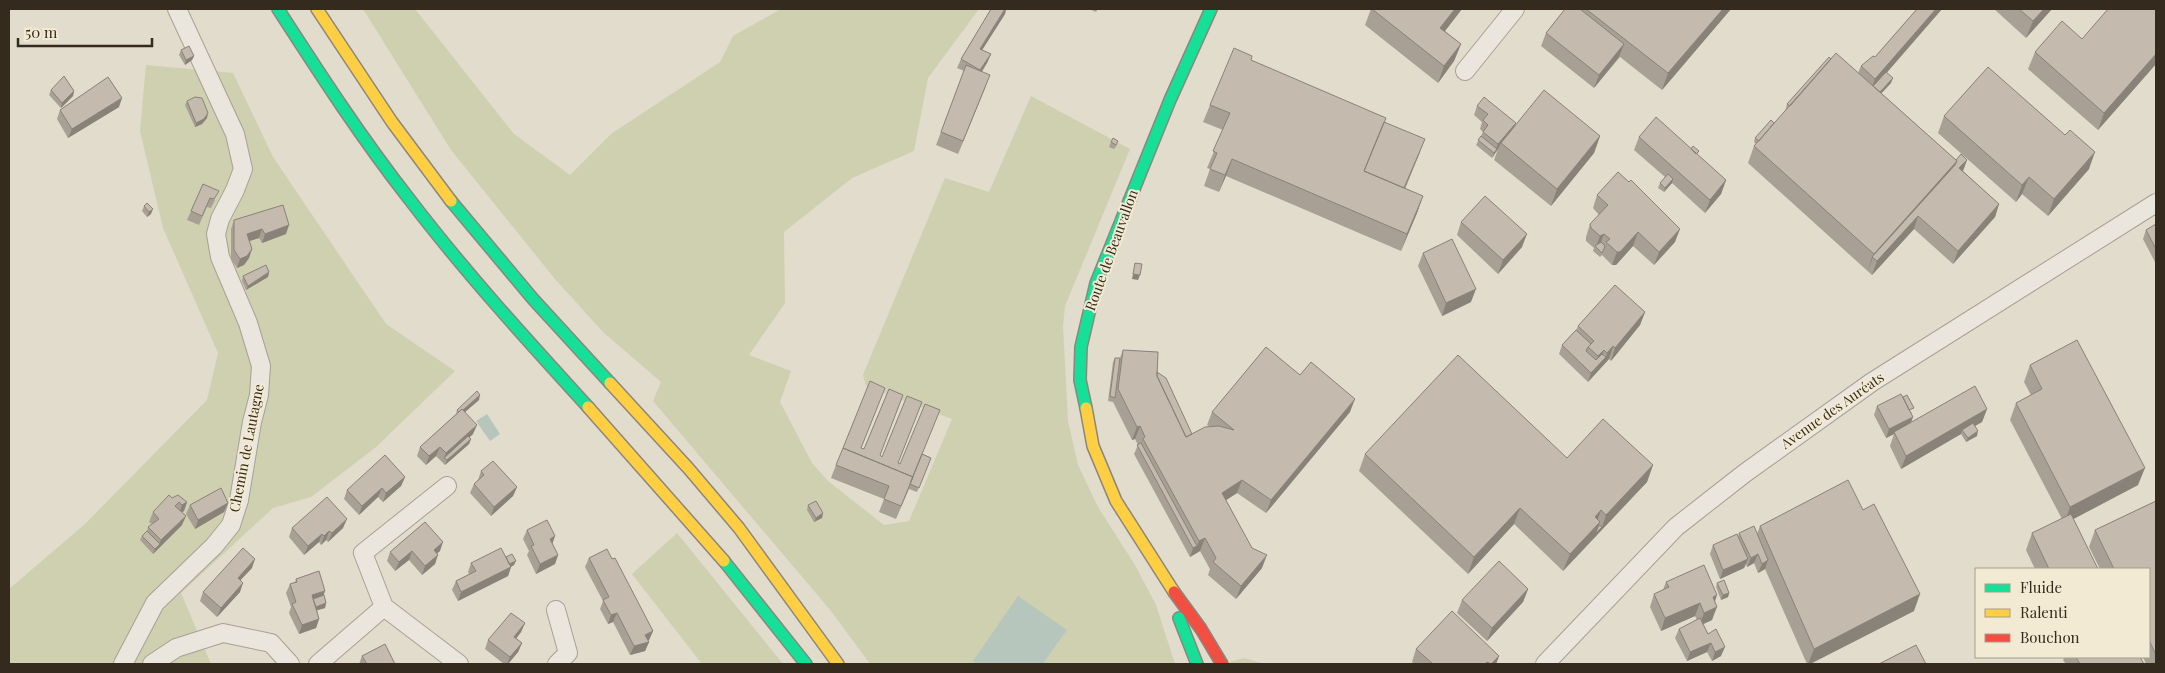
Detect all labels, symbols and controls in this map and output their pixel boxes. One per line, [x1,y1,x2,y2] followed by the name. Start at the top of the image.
[18,15,151,47] scale bar
[25,22,58,42] text: 50 m
[1080,186,1142,313] street label: Route de Beauvallon
[1776,367,1887,453] street label: Avenue des Auréats
[224,382,268,514] street label: Chemin de Lautagne
[1975,568,2150,658] legend
[2020,577,2062,597] text: Fluide
[2020,602,2068,622] text: Ralenti
[2020,627,2080,647] text: Bouchon

